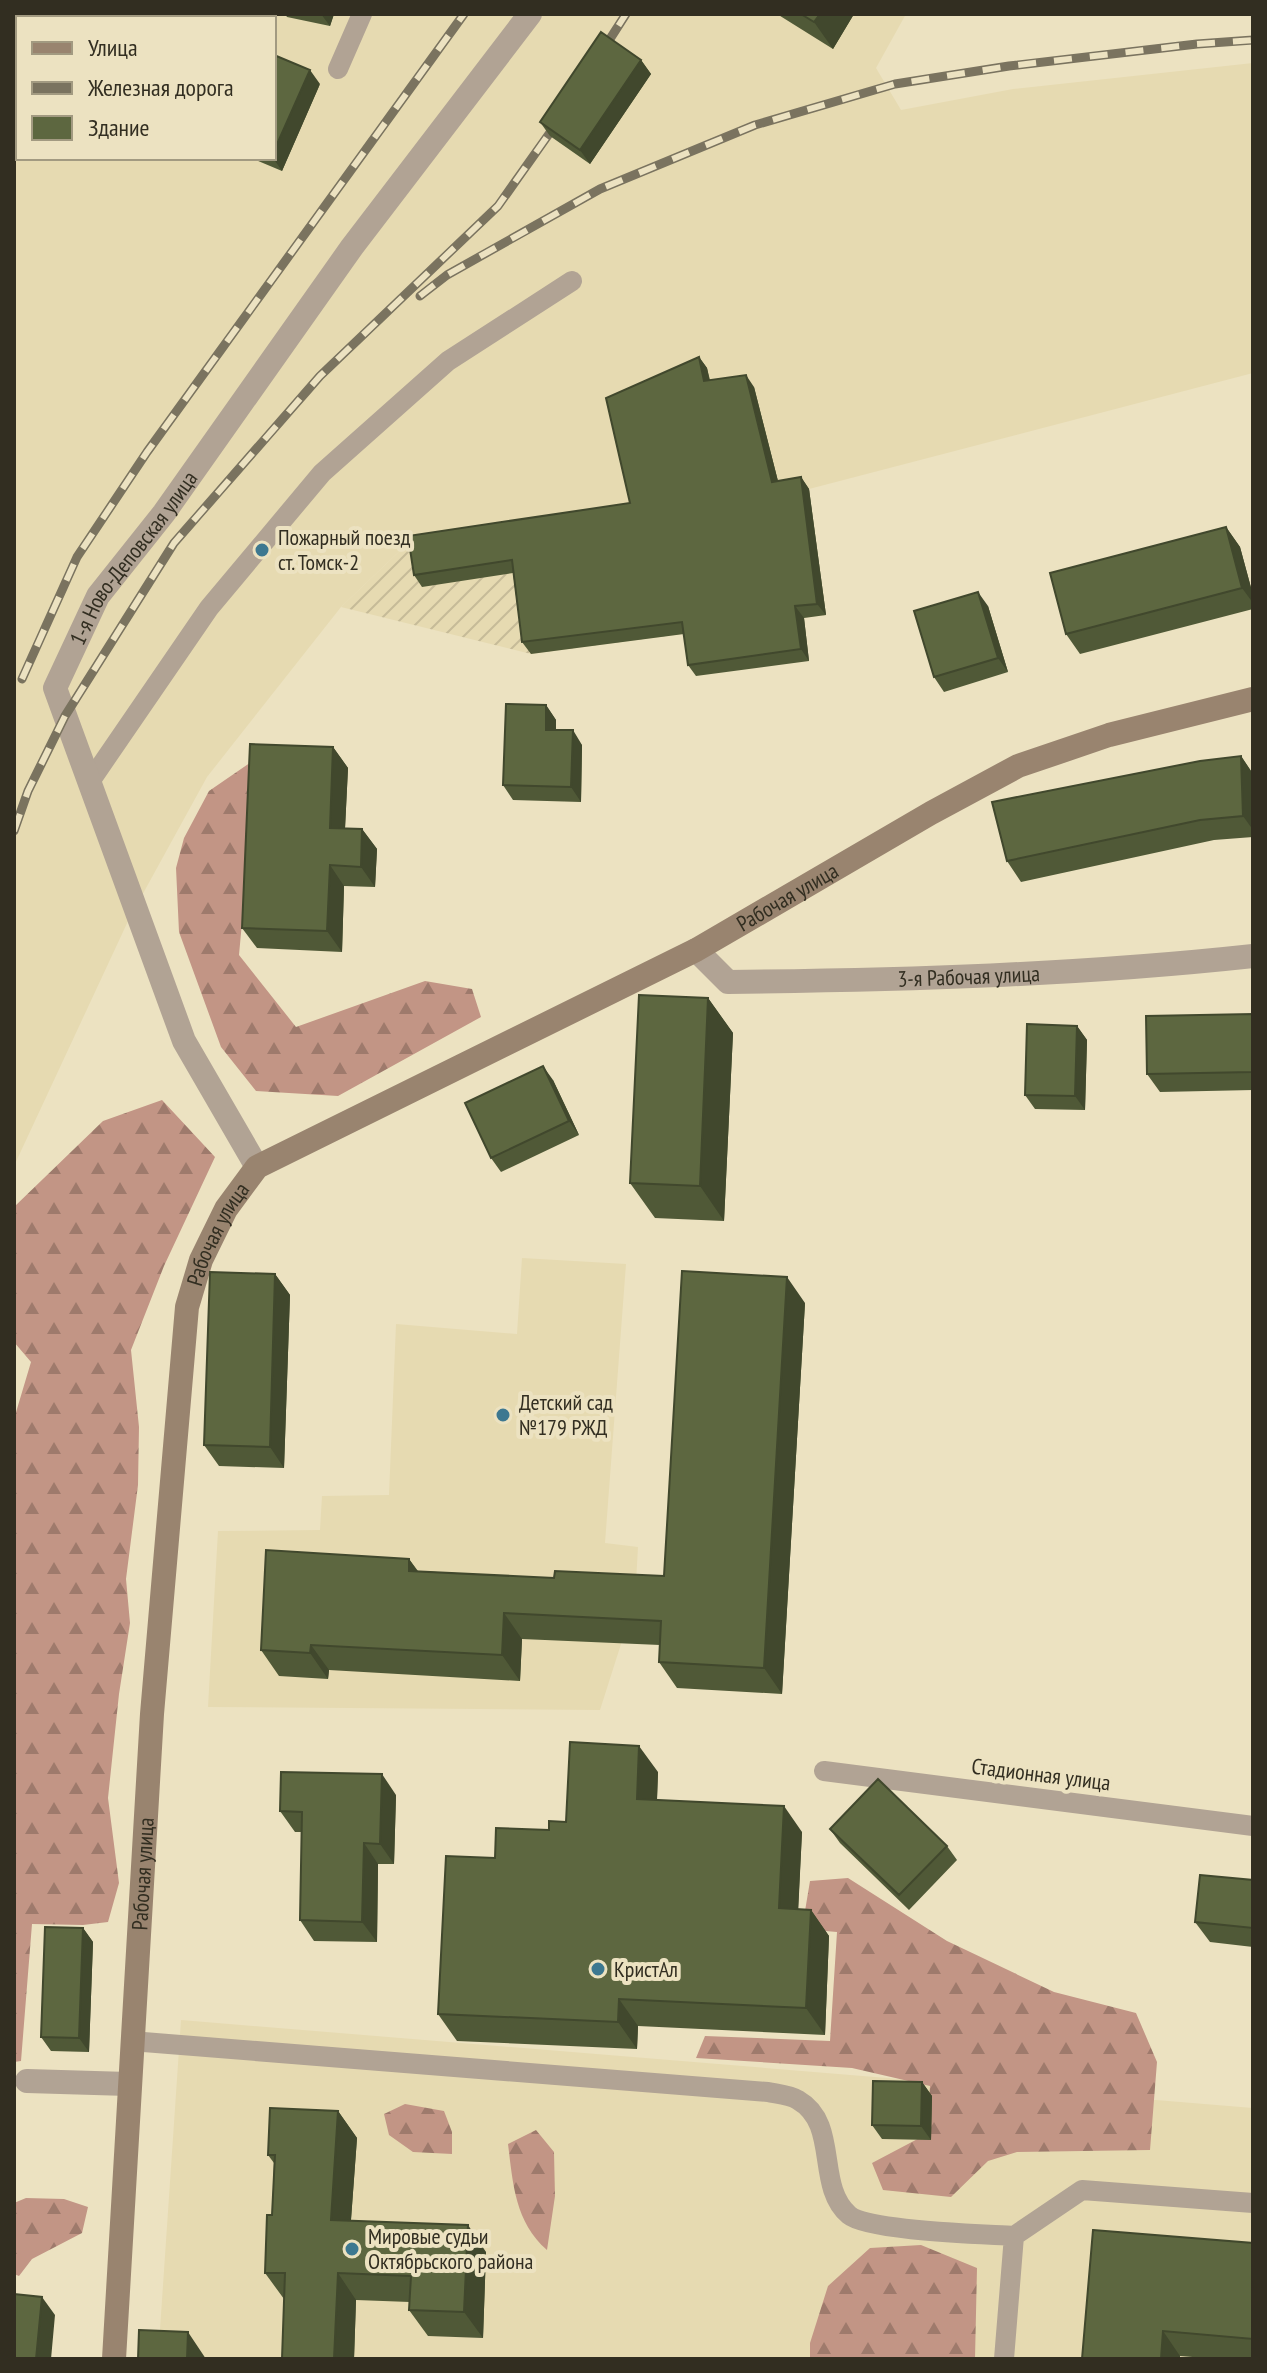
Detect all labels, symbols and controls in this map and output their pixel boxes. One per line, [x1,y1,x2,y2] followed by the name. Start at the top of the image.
[16,16,276,160] legend
[88,32,138,63] text: Улица
[87,72,234,103] text: Железная дорога
[88,112,149,143] text: Здание
[63,465,203,649] street label: 1-я Ново-Деповская улица
[278,523,411,576] place label: Пожарный поезд ст. Томск-2
[253,541,271,559] marker: Пожарный поезд ст. Томск-2
[731,856,843,937] street label: Рабочая улица
[897,959,1041,993] street label: 3-я Рабочая улица
[180,1177,255,1289] street label: Рабочая улица
[519,1388,613,1441] place label: Детский сад №179 РЖД
[494,1406,512,1424] marker: Детский сад №179 РЖД
[970,1752,1112,1796] street label: Стадионная улица
[125,1817,160,1931] street label: Рабочая улица
[614,1955,678,1983] place label: КристАл
[589,1960,607,1978] marker: КристАл
[368,2222,533,2275] place label: Мировые судьи Октябрьского района
[343,2240,361,2258] marker: Мировые судьи Октябрьского района

